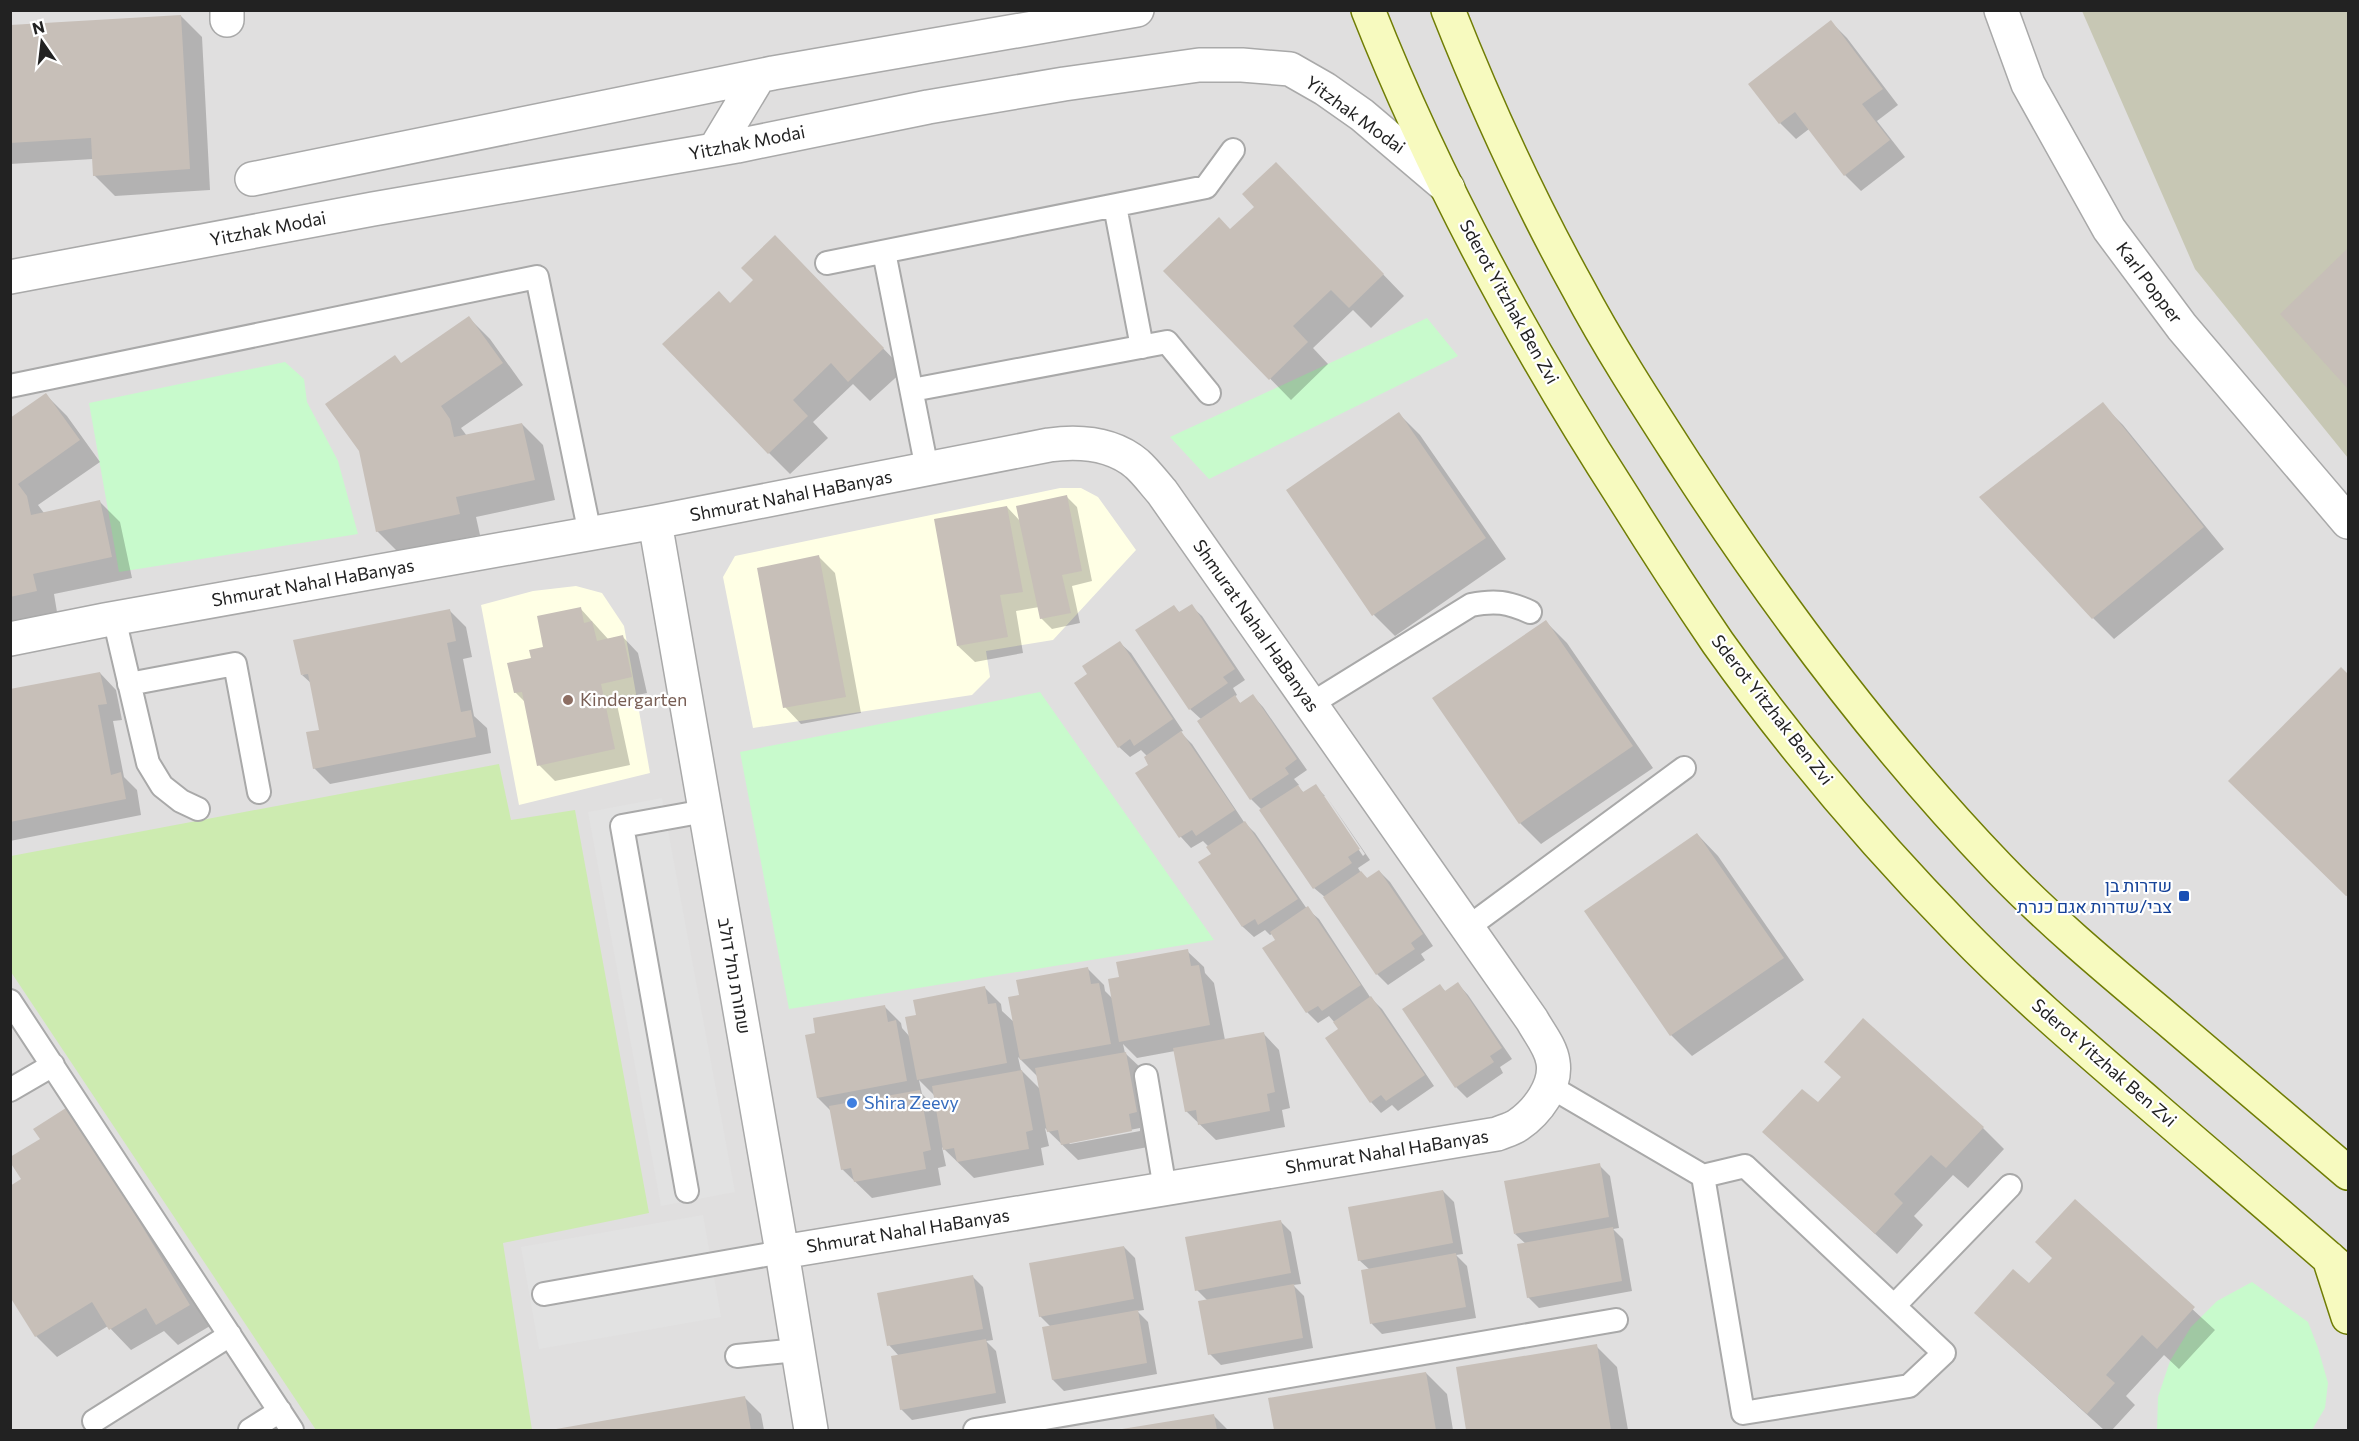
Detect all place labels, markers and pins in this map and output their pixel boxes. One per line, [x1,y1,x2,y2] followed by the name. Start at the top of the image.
[580,688,687,710] place label: Kindergarten
[561,693,575,707] marker: Kindergarten
[2017,874,2172,917] place label: שדרות בן צבי/שדרות אגם כנרת
[2177,889,2191,903] marker: שדרות בן צבי/שדרות אגם כנרת
[864,1091,959,1113] place label: Shira Zeevy
[845,1096,859,1110] marker: Shira Zeevy

